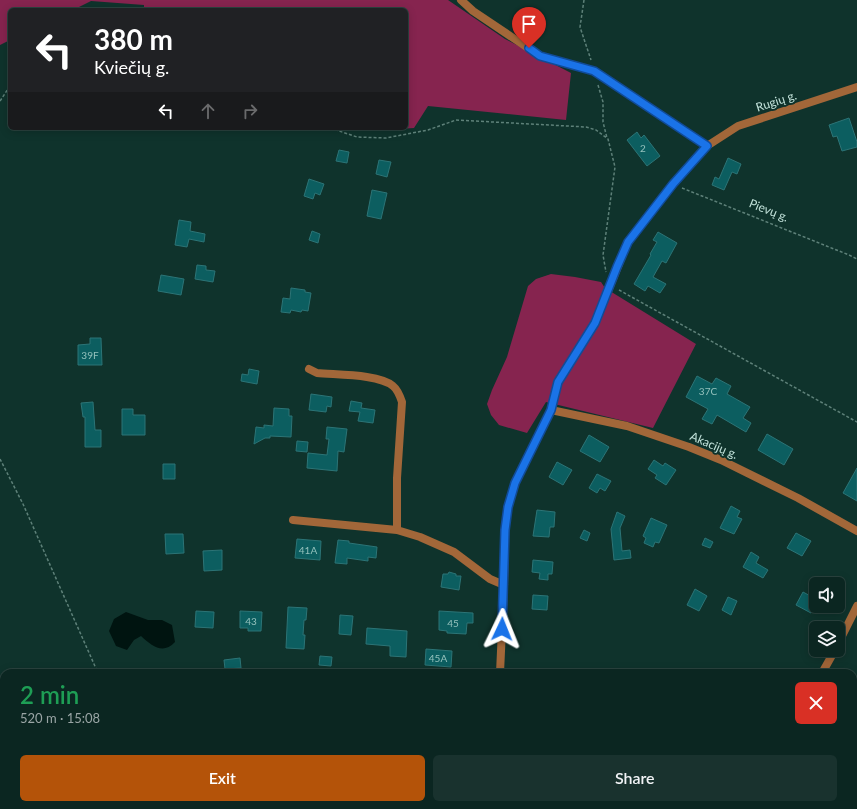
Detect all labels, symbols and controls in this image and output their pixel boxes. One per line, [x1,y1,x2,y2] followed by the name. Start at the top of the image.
[512,7.0,546,48] pin
[518,13,540,35] icon: arrive
[94,22,173,56] text: 380 m
[28,24,80,76] icon: left
[94,56,169,78] text: Kviečių g.
[754,87,798,115] street label: Rugių g.
[155,100,177,122] icon: left
[197,100,219,122] icon: ahead
[239,100,261,122] icon: right
[640,142,646,154] house number: 2
[747,195,791,225] street label: Pievų g.
[81,349,99,361] house number: 39F
[699,385,717,397] house number: 37C
[688,428,740,462] street label: Akacijų g.
[299,544,317,556] house number: 41A
[809,577,845,657] map controls
[809,577,845,613] button: sound
[481,608,523,650] position arrow
[245,615,257,627] house number: 43
[447,617,459,629] house number: 45
[809,621,845,657] button: layers
[429,652,447,664] house number: 45A
[20,680,79,709] text: 2 min
[795,682,837,724] button: close
[20,710,100,726] text: 520 m · 15:08
[20,755,425,801] button: Exit
[433,755,837,801] button: Share

